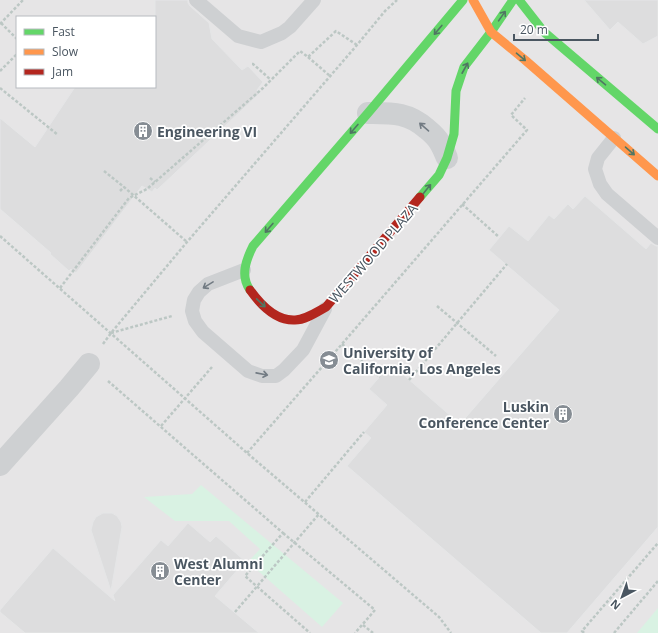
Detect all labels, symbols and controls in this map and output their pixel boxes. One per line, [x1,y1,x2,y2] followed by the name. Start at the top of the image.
[498,11,506,22] one-way arrow
[16,16,156,88] legend
[514,16,598,42] scale bar
[520,21,548,38] text: 20 m
[52,23,75,40] text: Fast
[433,25,442,35] one-way arrow
[52,43,79,60] text: Slow
[516,52,526,61] one-way arrow
[461,62,469,74] one-way arrow
[51,63,73,80] text: Jam
[596,76,606,85] one-way arrow
[132,120,154,142] building icon: Engineering VI
[157,122,257,141] place label: Engineering VI
[419,122,430,131] one-way arrow
[349,124,358,134] one-way arrow
[624,147,635,156] one-way arrow
[423,184,432,195] one-way arrow
[324,199,422,307] street label: WESTWOOD PLAZA
[264,222,273,233] one-way arrow
[203,281,214,289] one-way arrow
[256,299,266,308] one-way arrow
[343,343,501,378] place label: University of California, Los Angeles
[318,349,340,371] school or university icon: University of California, Los Angeles
[255,371,268,379] one-way arrow
[418,397,550,432] place label: Luskin Conference Center
[552,403,574,425] building icon: Luskin Conference Center
[174,554,263,589] place label: West Alumni Center
[149,560,171,582] building icon: West Alumni Center
[602,577,642,617] north arrow
[607,596,623,614] text: N

